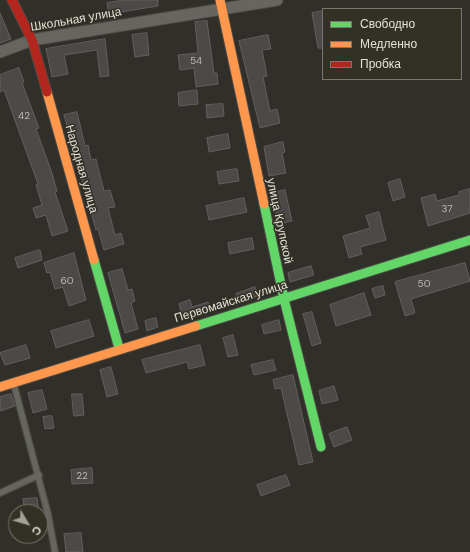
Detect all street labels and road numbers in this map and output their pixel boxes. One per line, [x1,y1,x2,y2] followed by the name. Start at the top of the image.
[29,5,123,35] street label: Школьная улица
[61,123,101,215] street label: Народная улица
[263,177,295,265] street label: улица Крупской
[173,278,289,326] street label: Первомайская улица

